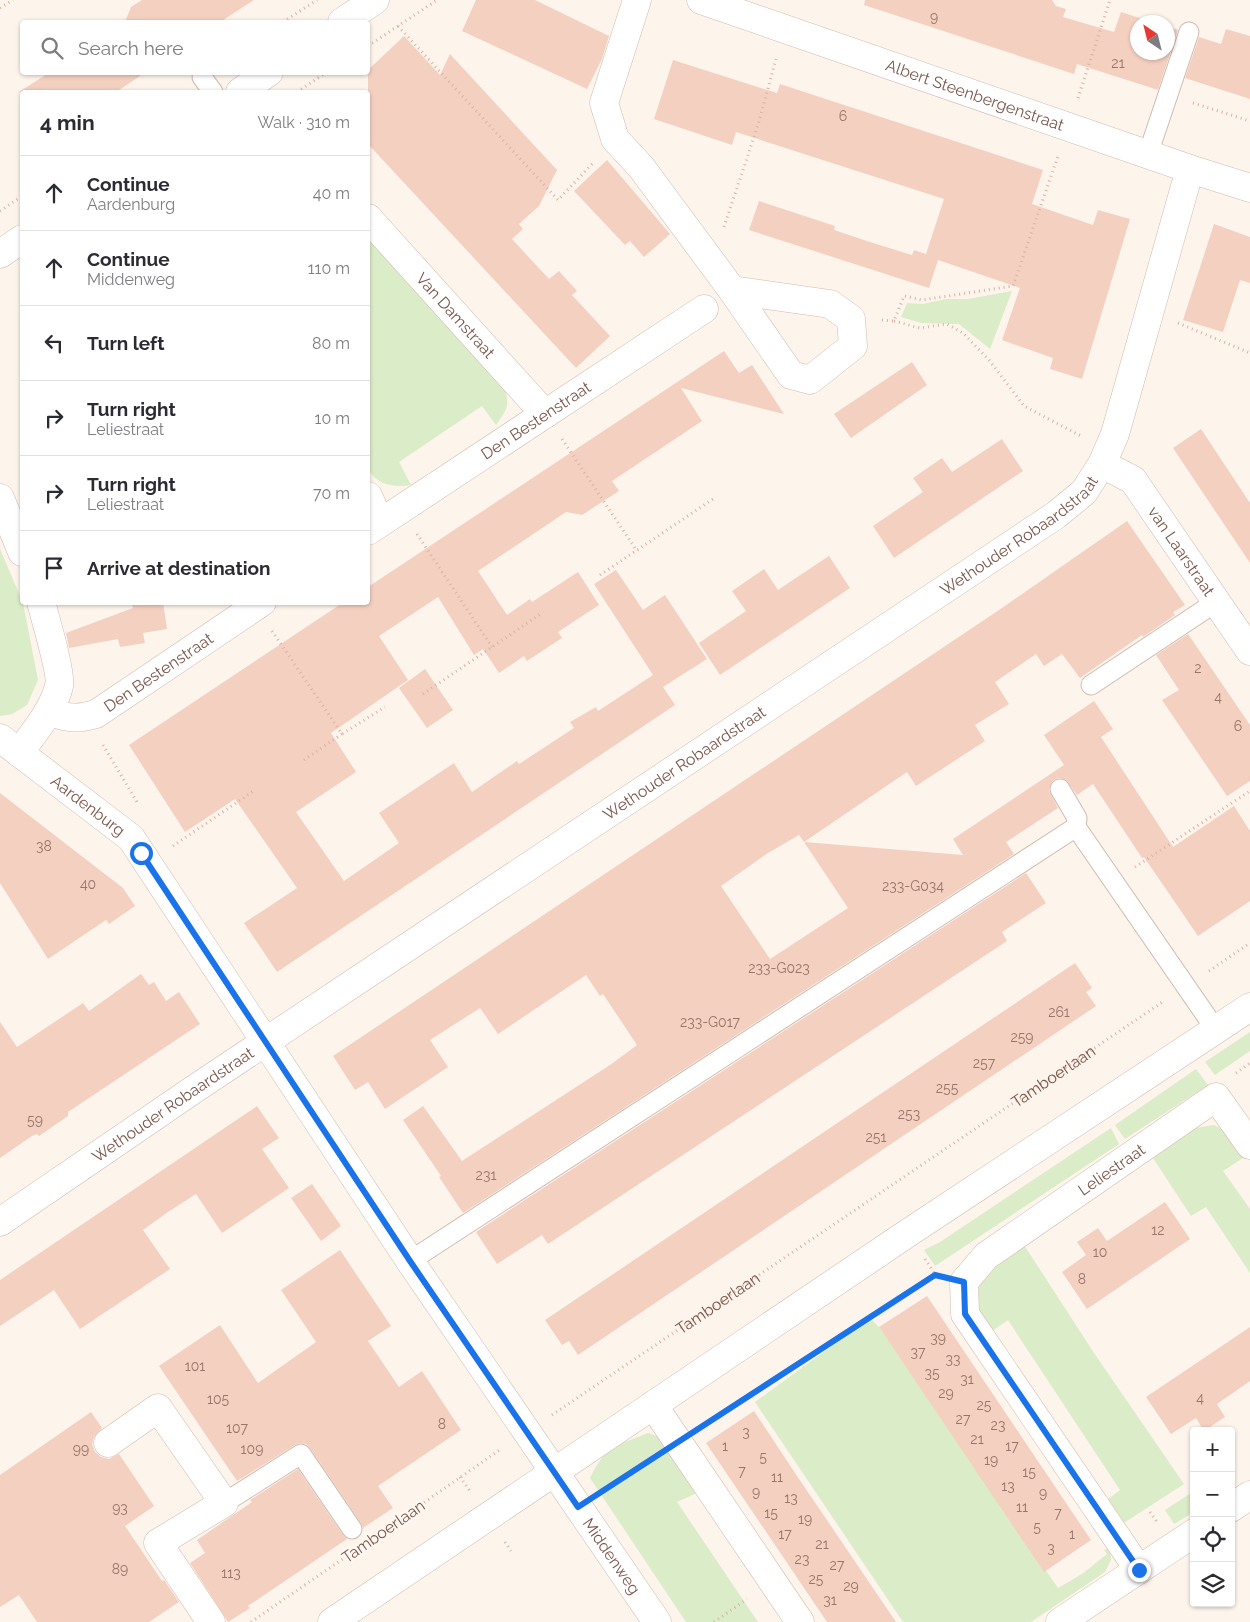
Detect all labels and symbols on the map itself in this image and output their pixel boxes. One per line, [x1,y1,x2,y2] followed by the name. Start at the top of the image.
[930,9,938,25] house number: 9
[1130,15,1175,60] north arrow
[1111,55,1125,71] house number: 21
[883,56,1067,135] street label: Albert Steenbergenstraat
[839,108,847,124] house number: 6
[412,269,499,363] street label: Van Damstraat
[478,377,595,464] street label: Den Bestenstraat
[937,472,1102,600] street label: Wethouder Robaardstraat
[1144,503,1219,600] street label: van Laarstraat
[100,629,217,716] street label: Den Bestenstraat
[1194,660,1202,676] house number: 2
[1214,689,1222,705] house number: 4
[600,702,770,824] street label: Wethouder Robaardstraat
[1234,718,1242,734] house number: 6
[47,771,129,840] street label: Aardenburg
[36,838,52,854] house number: 38
[130,842,153,865] route start
[80,876,96,892] house number: 40
[882,878,944,894] house number: 233-G034
[748,960,810,976] house number: 233-G023
[1048,1004,1070,1020] house number: 261
[680,1014,741,1030] house number: 233-G017
[1010,1029,1034,1045] house number: 259
[1008,1041,1099,1112] street label: Tamboerlaan
[88,1043,258,1166] street label: Wethouder Robaardstraat
[973,1055,996,1071] house number: 257
[936,1080,959,1096] house number: 255
[898,1106,920,1122] house number: 253
[27,1112,43,1128] house number: 59
[866,1129,886,1145] house number: 251
[1074,1140,1149,1200] street label: Leliestraat
[476,1167,496,1183] house number: 231
[1151,1222,1165,1238] house number: 12
[1093,1244,1107,1260] house number: 10
[672,1268,763,1338] street label: Tamboerlaan
[1078,1271,1086,1287] house number: 8
[930,1330,946,1346] house number: 39
[911,1344,926,1360] house number: 37
[946,1351,960,1367] house number: 33
[185,1358,205,1374] house number: 101
[924,1365,940,1381] house number: 35
[960,1371,974,1387] house number: 31
[938,1385,954,1401] house number: 29
[1196,1390,1204,1406] house number: 4
[207,1391,229,1407] house number: 105
[977,1397,992,1413] house number: 25
[956,1411,971,1427] house number: 27
[438,1416,446,1432] house number: 8
[991,1417,1005,1433] house number: 23
[226,1420,248,1436] house number: 107
[742,1424,750,1440] house number: 3
[970,1431,984,1447] house number: 21
[722,1438,728,1454] house number: 1
[1005,1438,1019,1454] house number: 17
[73,1441,89,1457] house number: 99
[241,1441,263,1457] house number: 109
[759,1449,767,1465] house number: 5
[984,1452,998,1468] house number: 19
[738,1463,746,1479] house number: 7
[1022,1464,1036,1480] house number: 15
[771,1469,783,1485] house number: 11
[1001,1478,1015,1494] house number: 13
[752,1484,760,1500] house number: 9
[1039,1485,1047,1501] house number: 9
[784,1490,798,1506] house number: 13
[338,1496,428,1567] street label: Tamboerlaan
[1016,1499,1028,1515] house number: 11
[112,1500,128,1516] house number: 93
[764,1505,778,1521] house number: 15
[1054,1505,1062,1521] house number: 7
[798,1511,812,1527] house number: 19
[579,1515,644,1598] street label: Middenweg
[1033,1519,1041,1535] house number: 5
[778,1526,792,1542] house number: 17
[1069,1526,1075,1542] house number: 1
[815,1536,829,1552] house number: 21
[1047,1540,1055,1556] house number: 3
[795,1551,809,1567] house number: 23
[830,1557,845,1573] house number: 27
[1128,1559,1151,1582] route end
[112,1561,128,1577] house number: 89
[221,1565,241,1581] house number: 113
[809,1571,824,1587] house number: 25
[843,1578,859,1594] house number: 29
[823,1592,837,1608] house number: 31

